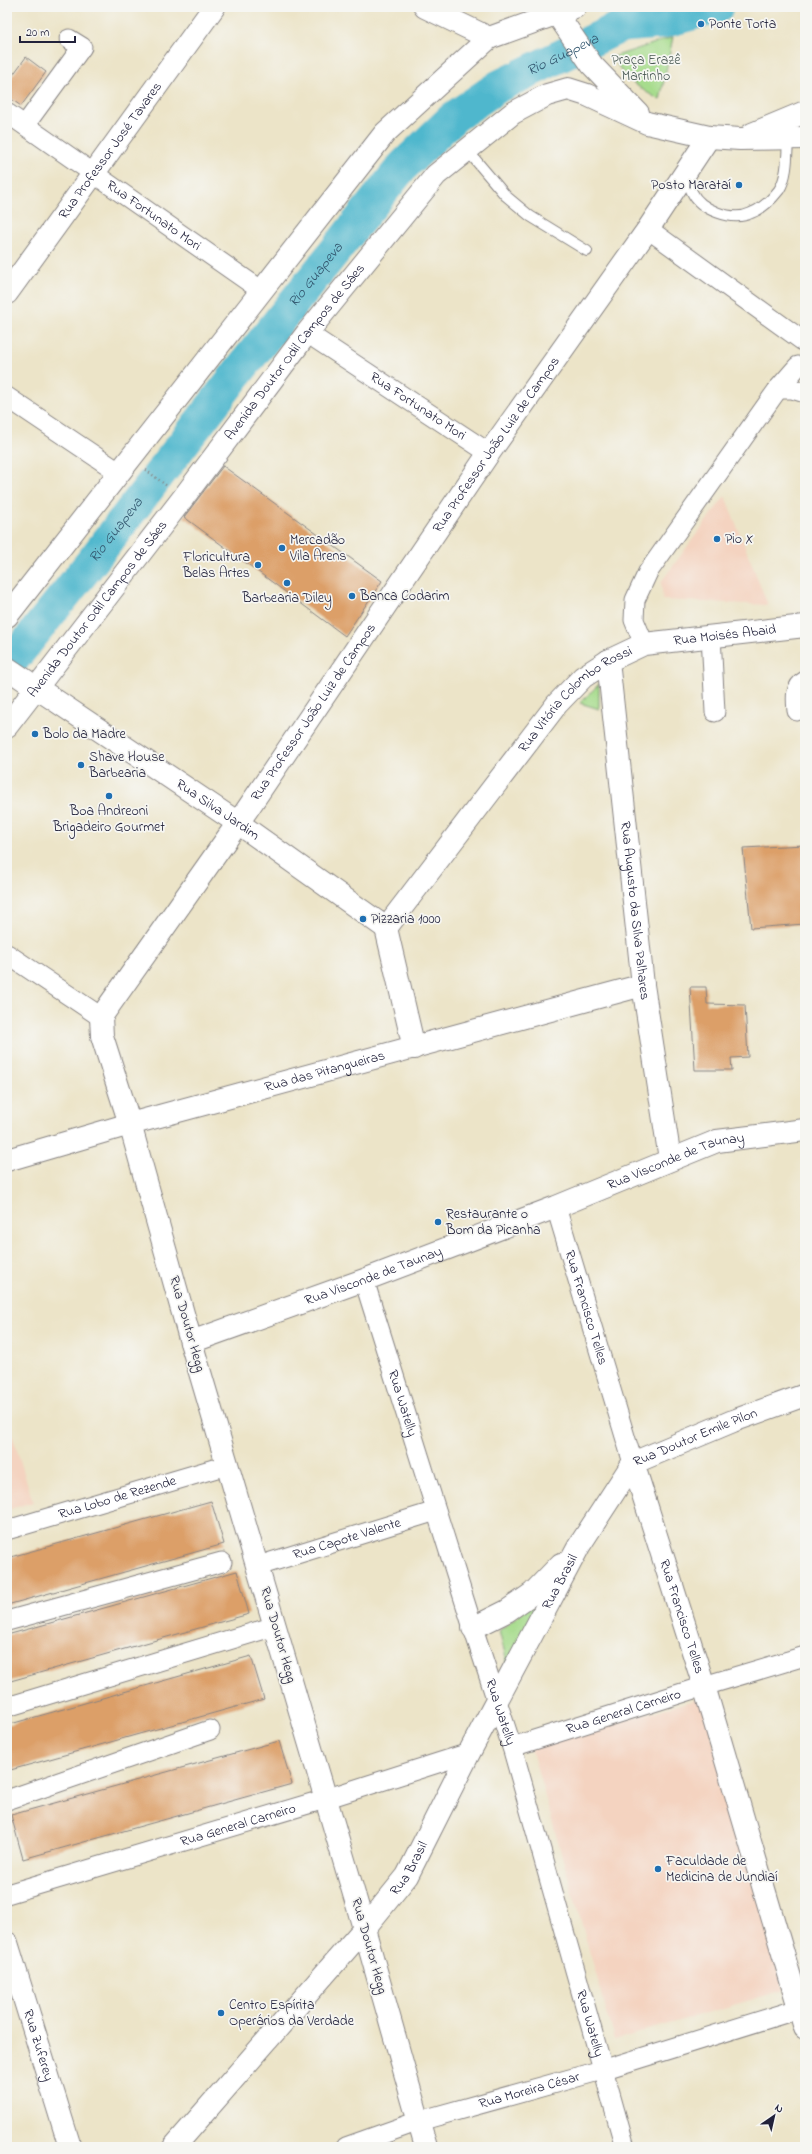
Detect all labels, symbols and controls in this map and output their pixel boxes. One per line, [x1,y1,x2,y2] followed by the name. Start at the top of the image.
[709,14,776,35] place label: Ponte Torta
[20,18,75,44] scale bar
[696,19,706,29] marker: Ponte Torta
[26,24,49,42] text: 20 m
[523,28,603,82] water label: Rio Guapeva
[612,50,681,87] park label: Praça Erazê Martinho
[53,77,167,224] street label: Rua Professor José Tavares
[102,175,206,256] street label: Rua Fortunato Mori
[651,175,731,196] place label: Posto Marataí
[734,180,744,190] marker: Posto Marataí
[283,237,349,312] water label: Rio Guapeva
[219,259,370,445] street label: Avenida Doutor Odil Campos de Sáes
[427,352,565,537] street label: Rua Professor João Luiz de Campos
[366,367,470,446] street label: Rua Fortunato Mori
[84,492,149,568] water label: Rio Guapeva
[22,516,173,702] street label: Avenida Doutor Odil Campos de Sáes
[725,529,754,550] place label: Pio X
[289,530,346,567] place label: Mercadão Vila Arens
[712,534,722,544] marker: Pio X
[277,543,287,553] marker: Mercadão Vila Arens
[182,547,250,584] place label: Floricultura Belas Artes
[253,560,263,570] marker: Floricultura Belas Artes
[282,578,292,588] marker: Barbearia Diley
[359,586,449,607] place label: Banca Codarim
[241,588,332,610] place label: Barbearia Diley
[347,591,357,601] marker: Banca Codarim
[245,619,381,805] street label: Rua Professor João Luiz de Campos
[672,619,777,651] street label: Rua Moisés Abaid
[513,640,636,757] street label: Rua Vitória Colombo Rossi
[42,724,127,745] place label: Bolo da Madre
[30,729,40,739] marker: Bolo da Madre
[88,747,165,784] place label: Shave House Barbearia
[76,760,86,770] marker: Shave House Barbearia
[172,774,264,846] street label: Rua Silva Jardim
[104,791,114,801] marker: Boa Andreoni Brigadeiro Gourmet
[52,801,165,839] place label: Boa Andreoni Brigadeiro Gourmet
[615,820,656,1001] street label: Rua Augusto da SIlva Palhares
[371,909,441,930] place label: Pizzaria 1000
[358,914,368,924] marker: Pizzaria 1000
[262,1045,387,1098] street label: Rua das Pitangueiras
[604,1127,746,1195] street label: Rua Visconde de Taunay
[445,1204,541,1241] place label: Restaurante o Bom da Picanha
[433,1217,443,1227] marker: Restaurante o Bom da Picanha
[302,1241,446,1311] street label: Rua Visconde de Taunay
[559,1248,613,1368] street label: Rua Francisco Telles
[162,1273,211,1375] street label: Rua Doutor Hegg
[382,1367,423,1440] street label: Rua Watelly
[630,1403,760,1472] street label: Rua Doutor Emile Pilon
[56,1470,179,1525] street label: Rua Lobo de Rezende
[290,1512,404,1565] street label: Rua Capote Valente
[537,1550,583,1613] street label: Rua Brasil
[654,1557,710,1676] street label: Rua Francisco Telles
[253,1584,302,1686] street label: Rua Doutor Hegg
[480,1676,521,1748] street label: Rua Watelly
[563,1683,684,1740] street label: Rua General Carneiro
[178,1798,298,1852] street label: Rua General Carneiro
[385,1838,433,1900] street label: Rua Brasil
[665,1851,778,1888] place label: Faculdade de Medicina de Jundiaí
[653,1864,663,1874] marker: Faculdade de Medicina de Jundiaí
[344,1895,393,1997] street label: Rua Doutor Hegg
[571,1987,610,2060] street label: Rua Watelly
[229,1995,355,2032] place label: Centro Espírita Operários da Verdade
[18,2007,60,2084] street label: Rua Zuferey
[216,2008,226,2018] marker: Centro Espírita Operários da Verdade
[476,2066,583,2114] street label: Rua Moreira César
[754,2096,794,2136] north arrow
[771,2100,787,2117] text: N

